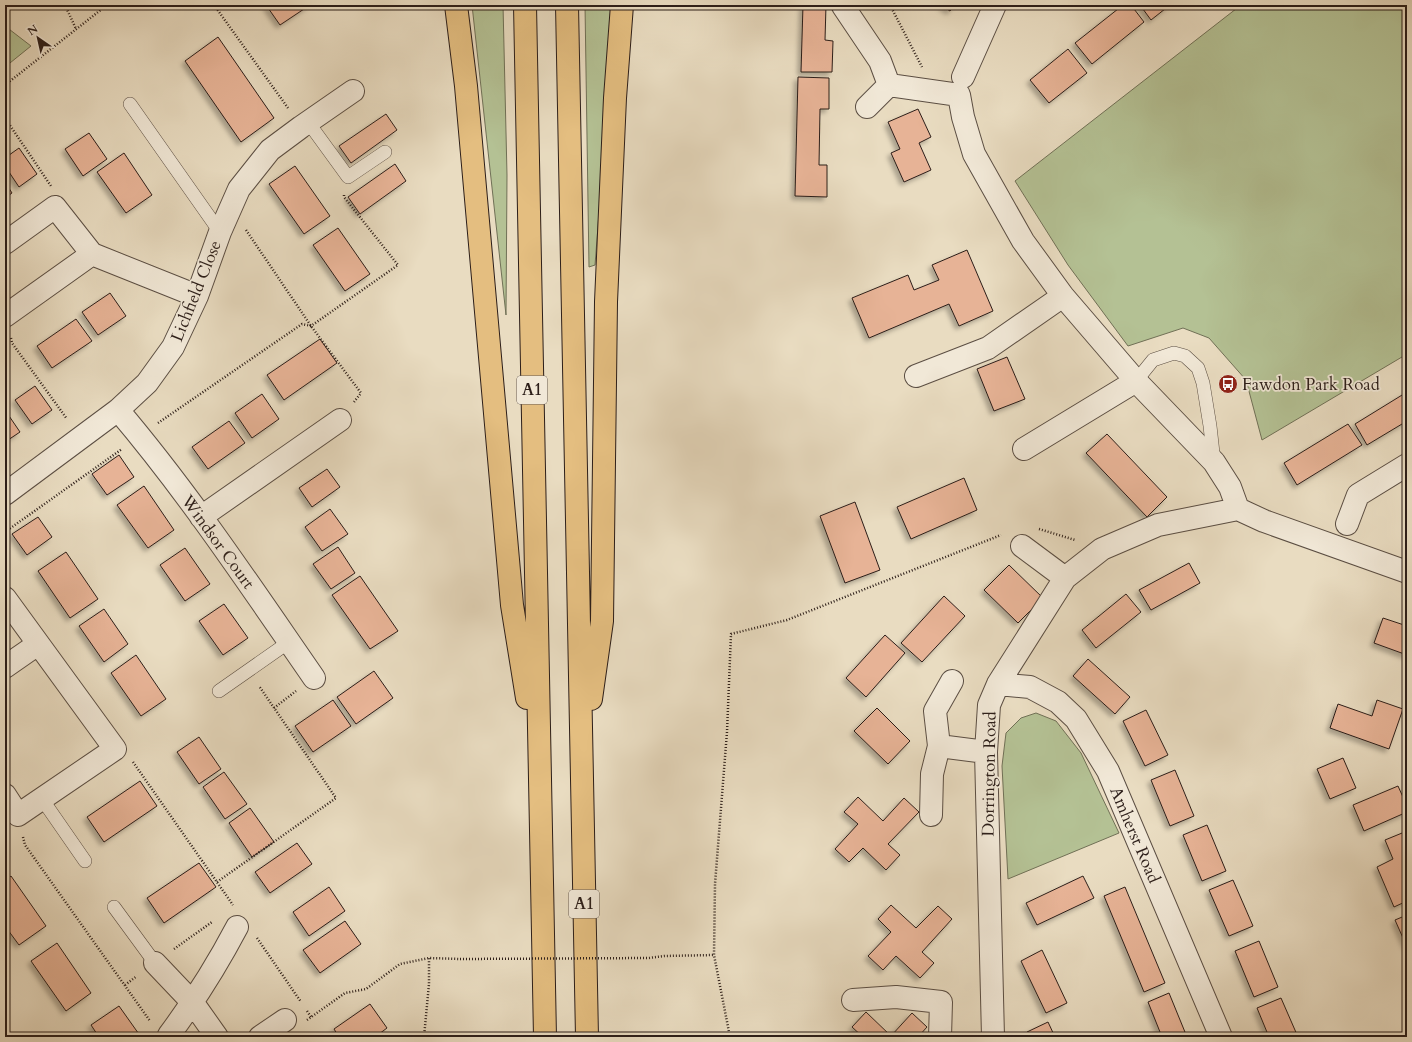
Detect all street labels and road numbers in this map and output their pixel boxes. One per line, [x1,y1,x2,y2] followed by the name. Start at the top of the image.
[165,237,227,345] street label: Lichfield Close
[517,376,547,404] road number: A1
[175,490,260,594] street label: Windsor Court
[976,711,1002,837] street label: Dorrington Road
[1104,783,1166,887] street label: Amherst Road
[569,890,599,918] road number: A1

